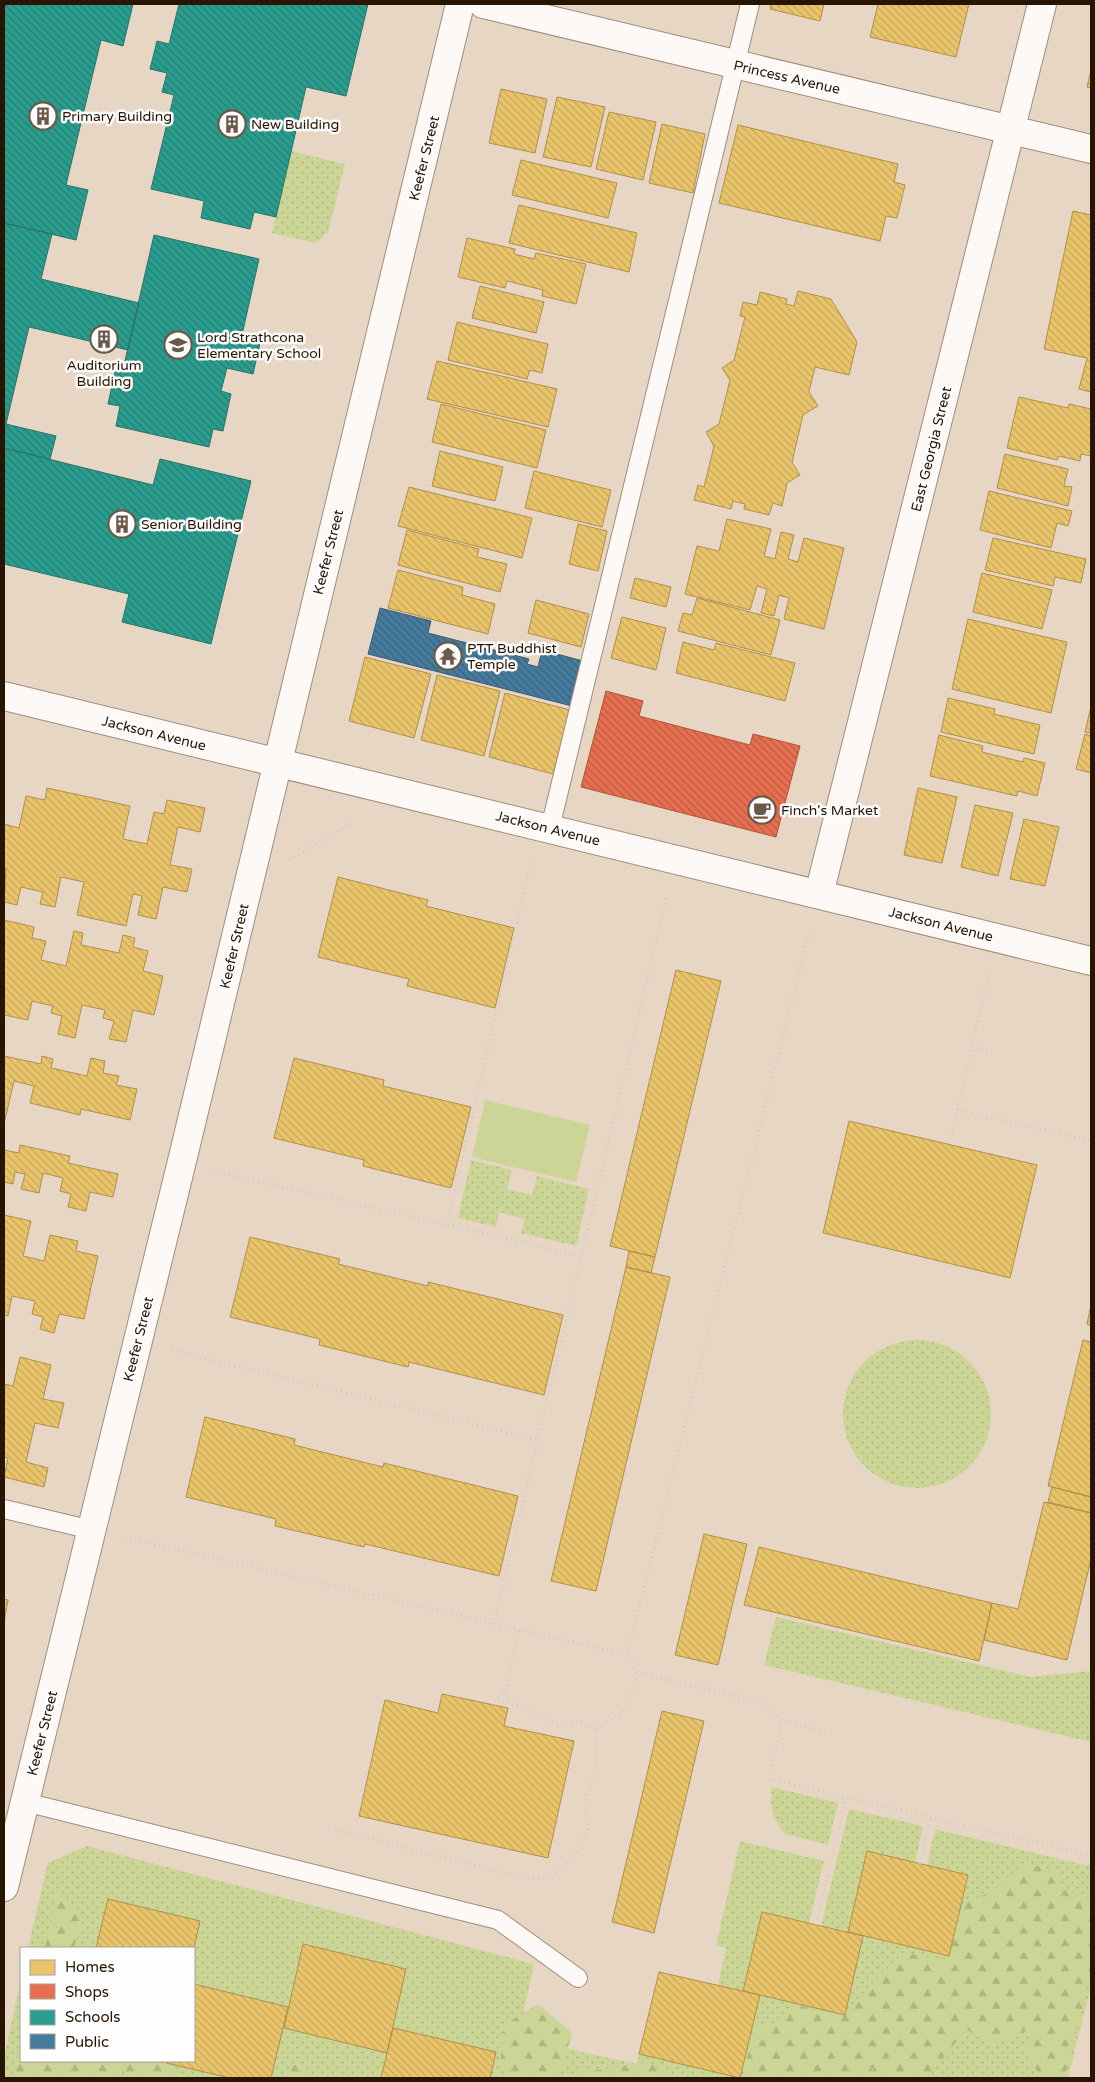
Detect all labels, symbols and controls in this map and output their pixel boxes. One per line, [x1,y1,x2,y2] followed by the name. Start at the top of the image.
[732,57,842,98] street label: Princess Avenue
[28,101,58,131] building icon: Primary Building
[62,108,172,125] place label: Primary Building
[217,109,247,139] building icon: New Building
[406,113,443,202] street label: Keefer Street
[251,116,339,133] place label: New Building
[89,324,119,354] building icon: Auditorium Building
[197,329,321,362] place label: Lord Strathcona Elementary School
[163,330,193,360] school or university icon: Lord Strathcona Elementary School
[66,357,142,390] place label: Auditorium Building
[908,384,955,513] street label: East Georgia Street
[310,507,347,596] street label: Keefer Street
[107,509,137,539] building icon: Senior Building
[141,516,242,533] place label: Senior Building
[467,640,558,673] place label: PTT Buddhist Temple
[433,641,463,671] temple icon: PTT Buddhist Temple
[100,712,208,755] street label: Jackson Avenue
[747,795,777,825] cafe icon: Finch's Market
[781,802,879,819] place label: Finch's Market
[494,807,602,850] street label: Jackson Avenue
[216,901,253,990] street label: Keefer Street
[887,903,995,946] street label: Jackson Avenue
[120,1294,157,1383] street label: Keefer Street
[24,1688,61,1777] street label: Keefer Street
[20,1947,195,2062] legend
[65,1958,115,1976] text: Homes
[65,1983,109,2001] text: Shops
[65,2008,121,2026] text: Schools
[65,2033,109,2051] text: Public

